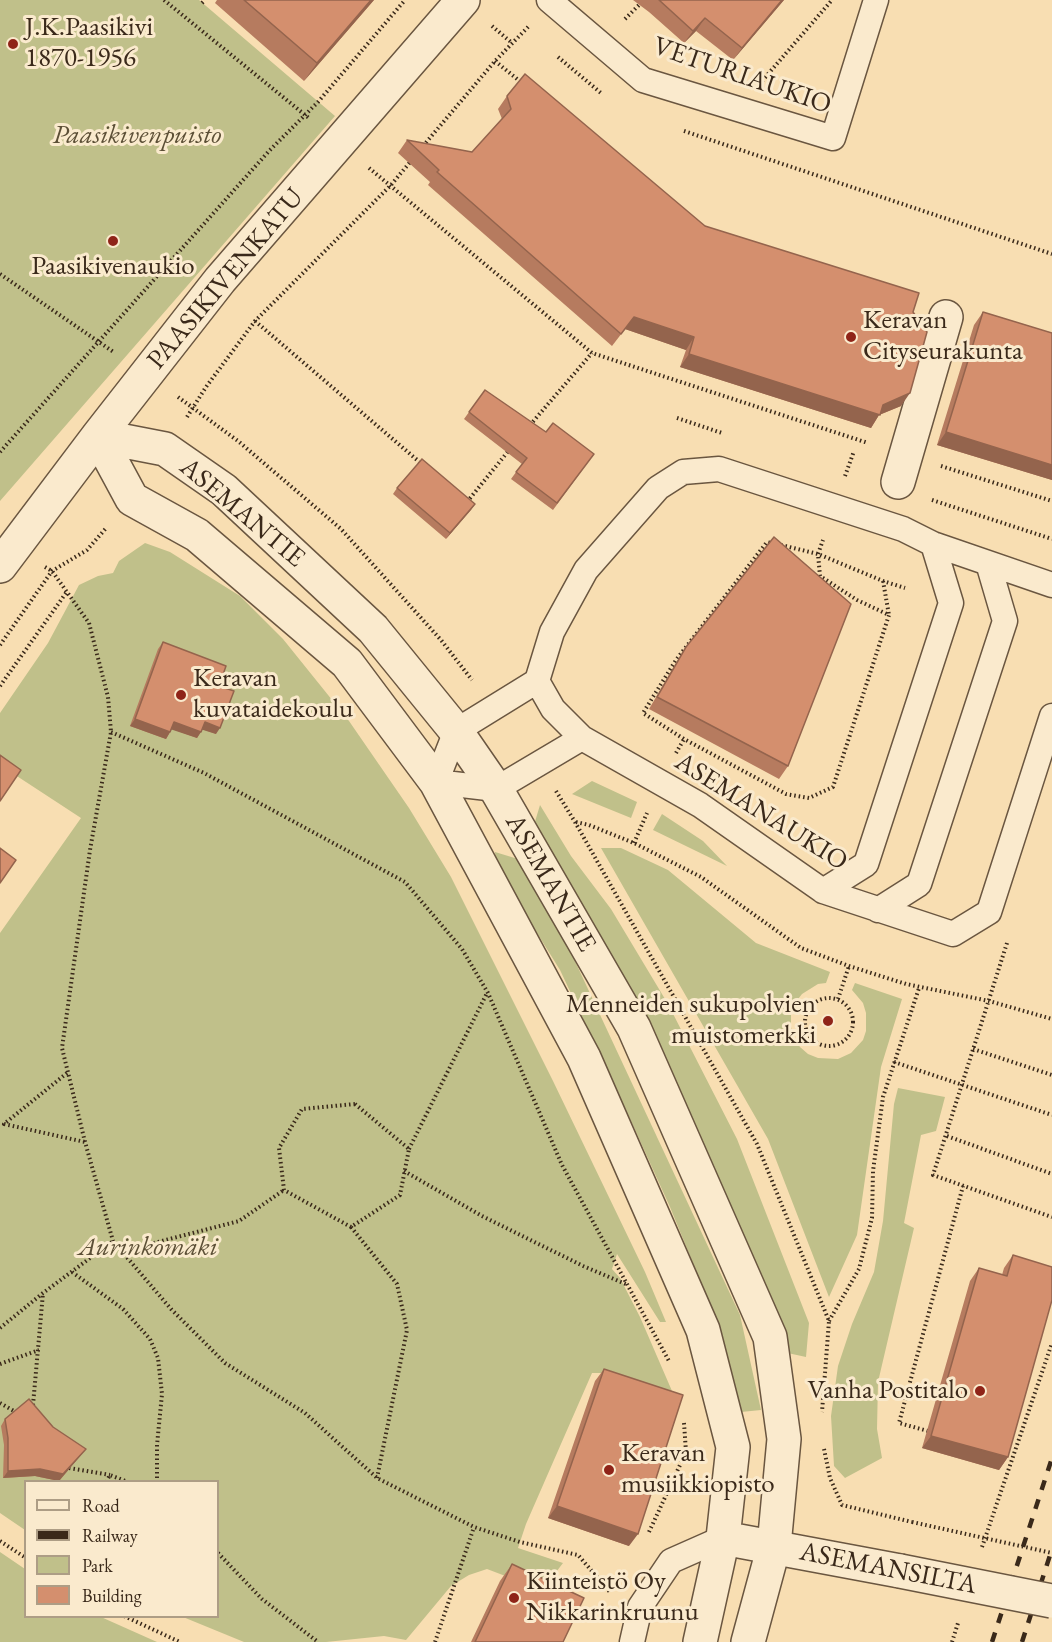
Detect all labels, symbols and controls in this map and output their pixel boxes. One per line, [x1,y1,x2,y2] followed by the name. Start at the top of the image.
[25,12,153,75] place label: J.K.Paasikivi 1870-1956
[649,30,835,122] street label: VETURIAUKIO
[6,37,20,51] marker: J.K.Paasikivi 1870-1956
[52,120,222,152] park label: Paasikivenpuisto
[141,182,311,376] street label: PAASIKIVENKATU
[106,234,120,248] marker: Paasikivenaukio
[31,251,195,283] place label: Paasikivenaukio
[863,305,1023,368] place label: Keravan Cityseurakunta
[844,330,858,344] marker: Keravan Cityseurakunta
[173,451,311,575] street label: ASEMANTIE
[193,663,353,726] place label: Keravan kuvataidekoulu
[174,688,188,702] marker: Keravan kuvataidekoulu
[669,746,853,878] street label: ASEMANAUKIO
[498,808,602,958] street label: ASEMANTIE
[566,989,816,1052] place label: Menneiden sukupolvien muistomerkki
[821,1014,835,1028] marker: Menneiden sukupolvien muistomerkki
[78,1232,218,1264] park label: Aurinkomäki
[808,1375,968,1407] place label: Vanha Postitalo
[973,1384,987,1398] marker: Vanha Postitalo
[621,1438,775,1501] place label: Keravan musiikkiopisto
[602,1463,616,1477] marker: Keravan musiikkiopisto
[24,1480,219,1618] legend
[82,1494,120,1517] text: Road
[82,1524,138,1547] text: Railway
[797,1536,979,1602] street label: ASEMANSILTA
[82,1554,113,1577] text: Park
[526,1566,699,1629] place label: Kiinteistö Oy Nikkarinkruunu
[82,1584,142,1607] text: Building
[507,1591,521,1605] marker: Kiinteistö Oy Nikkarinkruunu

